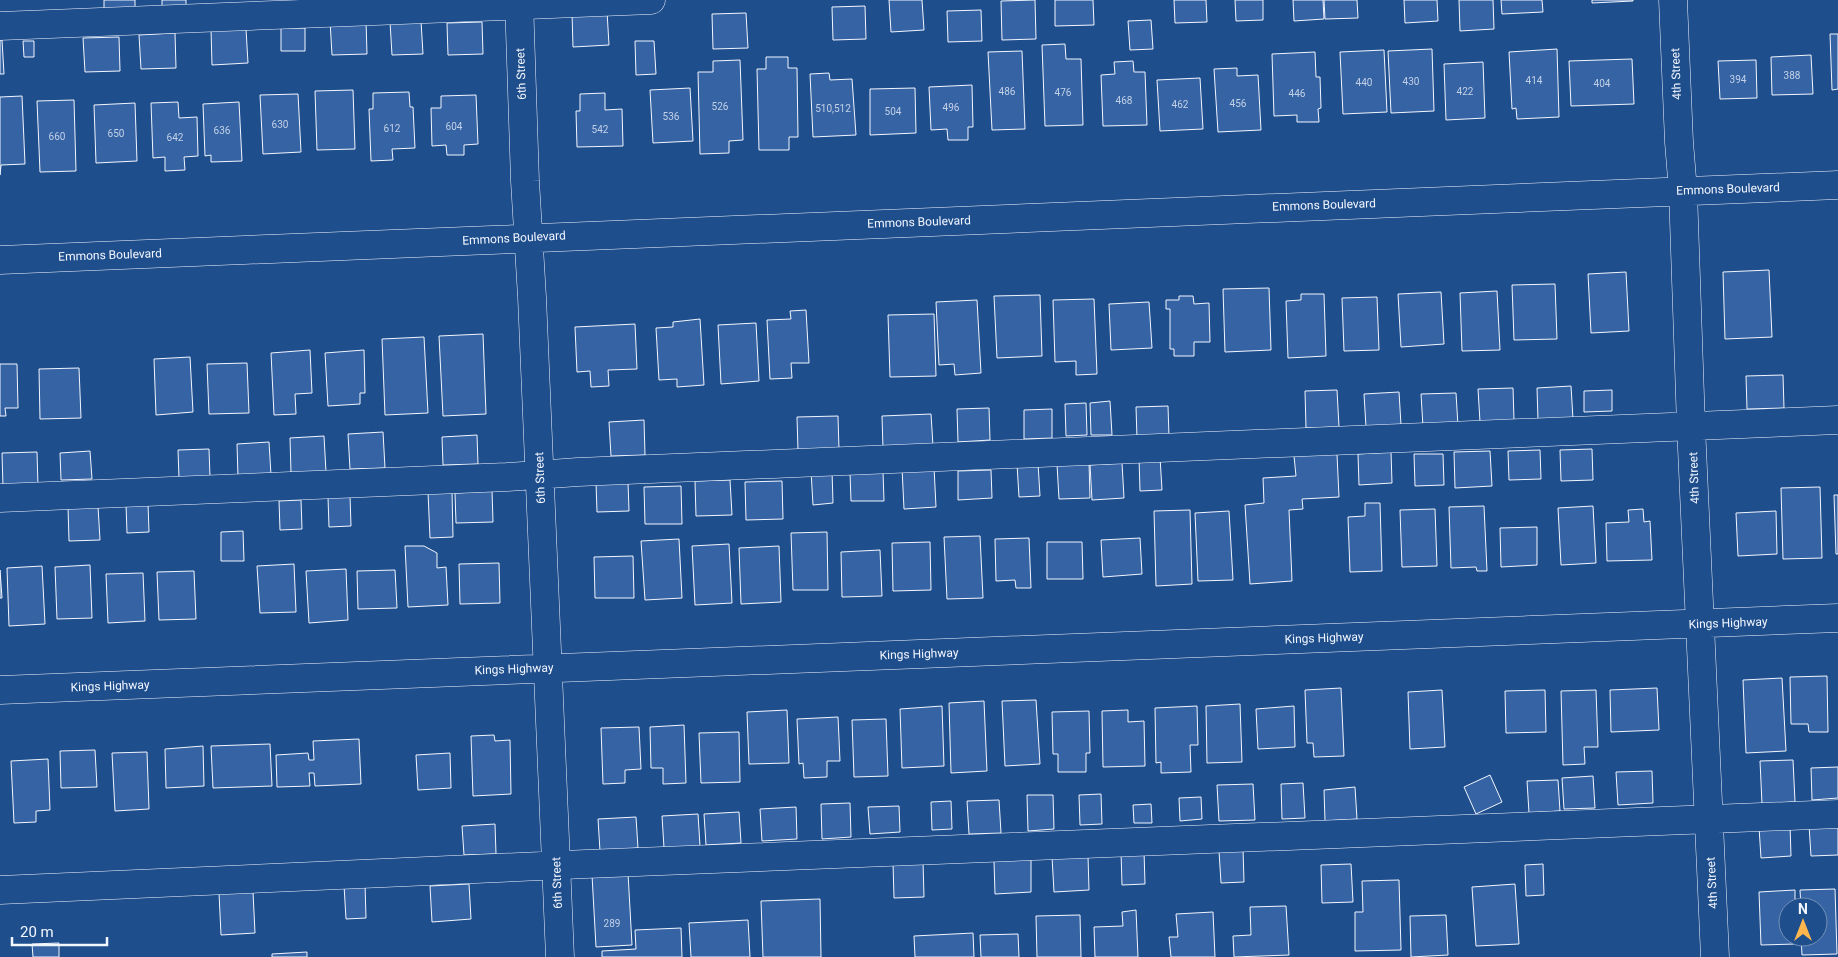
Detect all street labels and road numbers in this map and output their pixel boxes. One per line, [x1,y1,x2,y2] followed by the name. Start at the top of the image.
[513,48,529,100] street label: 6th Street
[1668,48,1684,100] street label: 4th Street
[1676,180,1780,198] street label: Emmons Boulevard
[1272,196,1376,214] street label: Emmons Boulevard
[867,213,971,231] street label: Emmons Boulevard
[462,228,566,248] street label: Emmons Boulevard
[58,246,162,264] street label: Emmons Boulevard
[532,452,548,504] street label: 6th Street
[1686,452,1702,504] street label: 4th Street
[1688,615,1768,631] street label: Kings Highway
[1284,630,1364,646] street label: Kings Highway
[879,646,959,662] street label: Kings Highway
[474,661,554,677] street label: Kings Highway
[70,678,150,694] street label: Kings Highway
[549,857,565,909] street label: 6th Street
[1704,857,1720,909] street label: 4th Street

